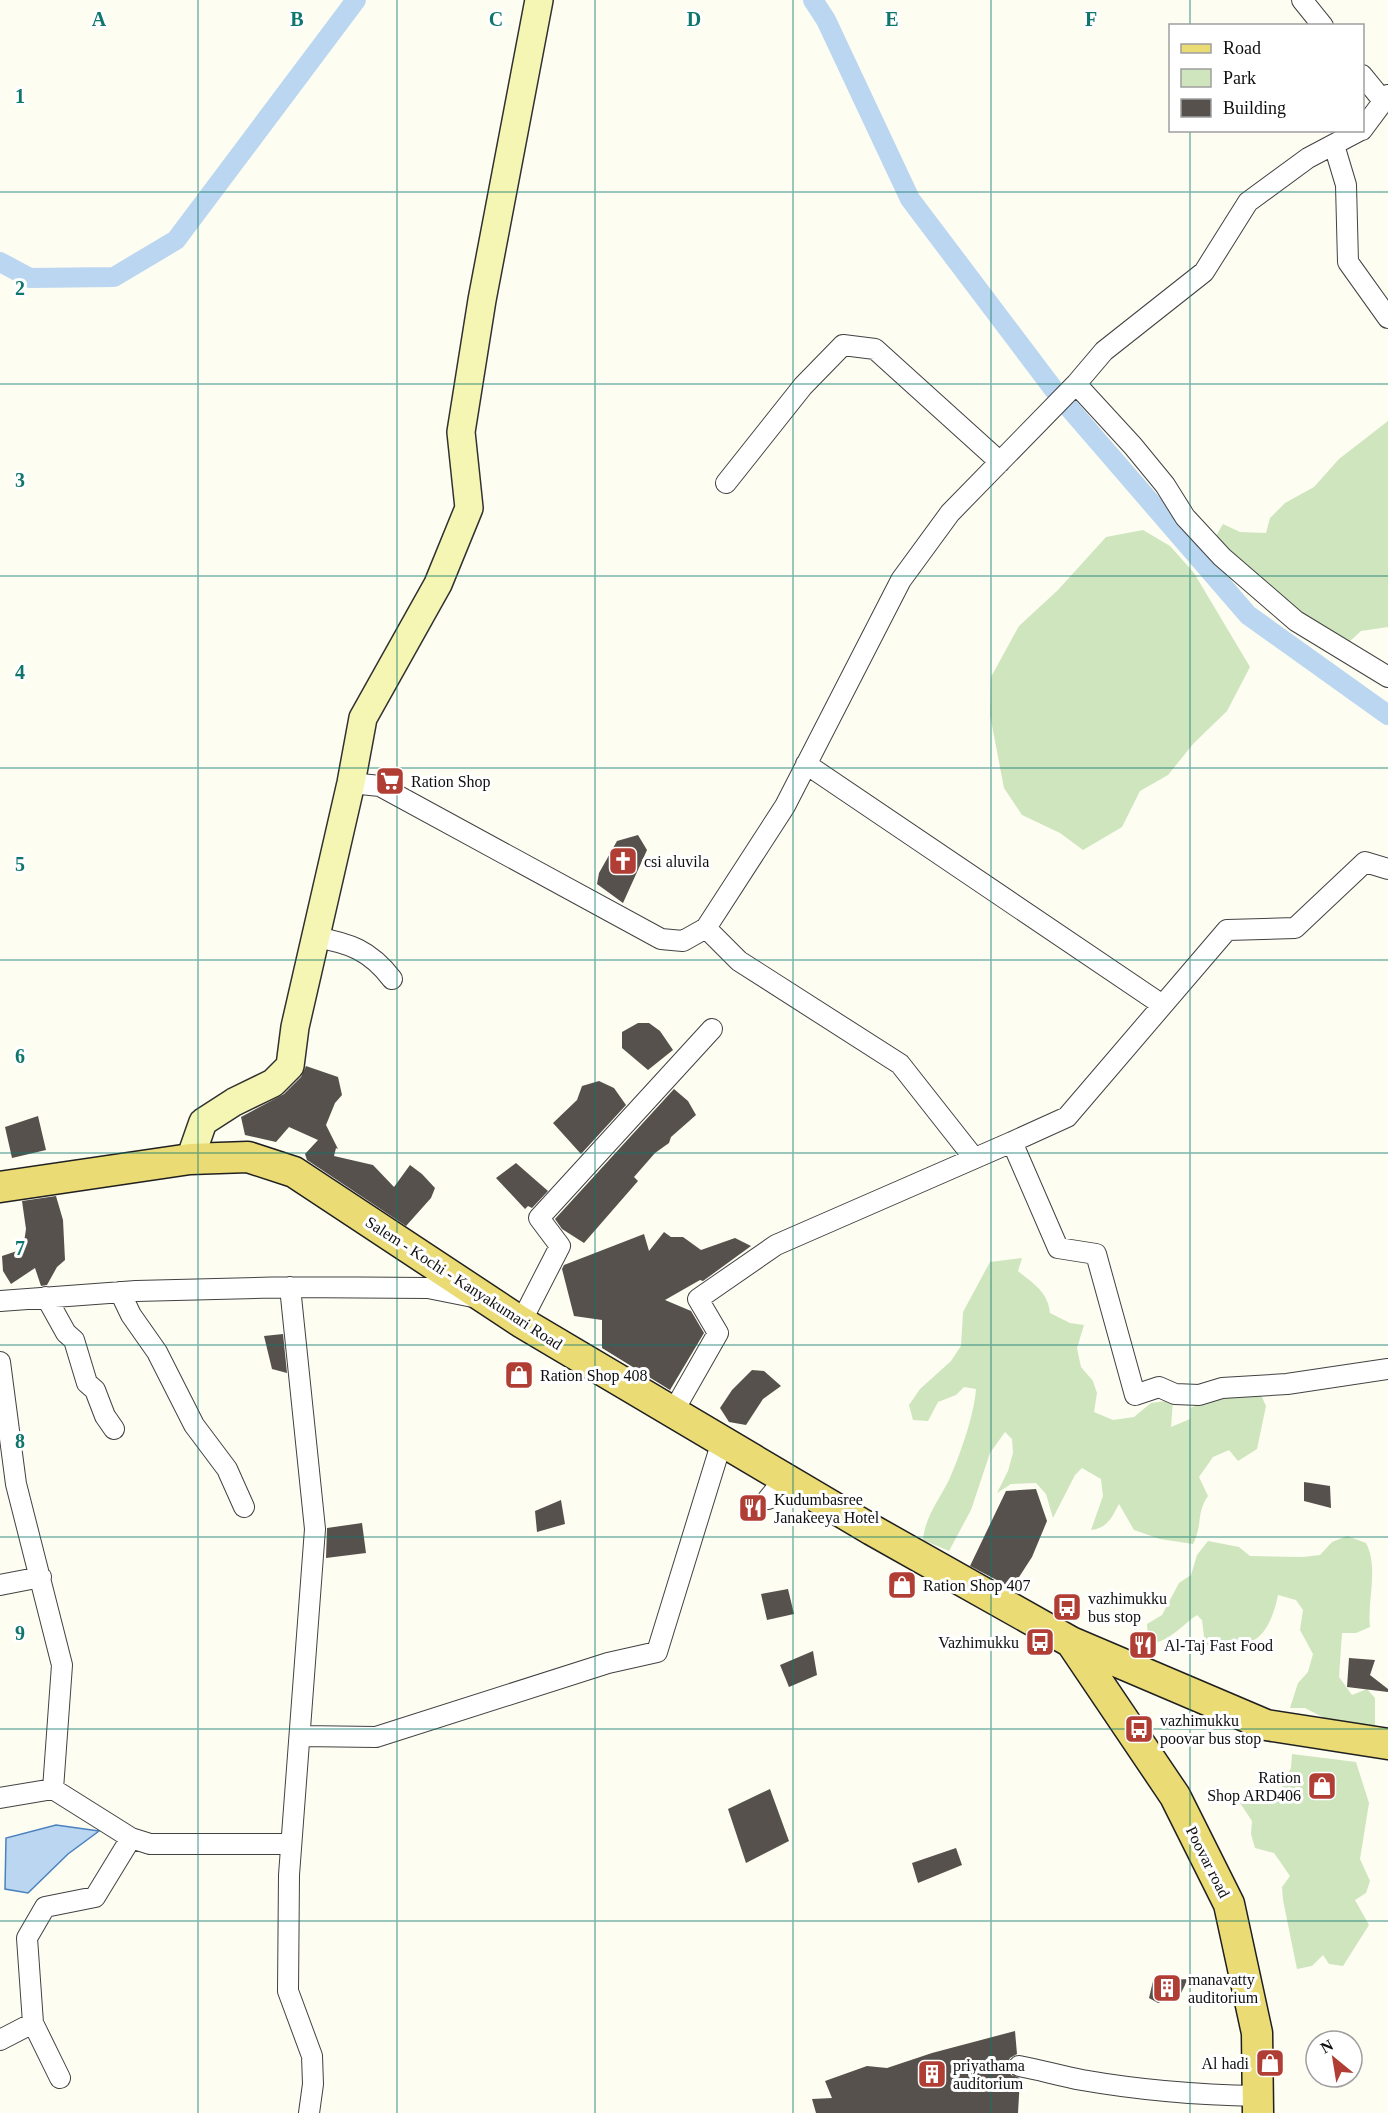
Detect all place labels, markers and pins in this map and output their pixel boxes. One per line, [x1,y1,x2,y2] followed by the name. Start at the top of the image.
[374,765,406,797] supermarket icon: Ration Shop
[411,773,491,791] place label: Ration Shop
[607,845,639,877] church icon: csi aluvila
[644,853,709,870] place label: csi aluvila
[503,1359,535,1391] shop icon: Ration Shop 408
[540,1367,648,1385] place label: Ration Shop 408
[774,1491,880,1527] place label: Kudumbasree Janakeeya Hotel
[737,1492,769,1524] restaurant icon: Kudumbasree Janakeeya Hotel
[886,1569,918,1601] shop icon: Ration Shop 407
[923,1577,1031,1595] place label: Ration Shop 407
[1088,1590,1167,1626] place label: vazhimukku bus stop
[1051,1591,1083,1623] bus stop icon: vazhimukku bus stop
[1024,1626,1056,1658] bus stop icon: Vazhimukku
[1127,1629,1159,1661] restaurant icon: Al-Taj Fast Food
[938,1634,1019,1651] place label: Vazhimukku
[1164,1637,1273,1655] place label: Al-Taj Fast Food
[1160,1712,1261,1748] place label: vazhimukku poovar bus stop
[1123,1713,1155,1745] bus stop icon: vazhimukku poovar bus stop
[1207,1769,1301,1805] place label: Ration Shop ARD406
[1306,1770,1338,1802] shop icon: Ration Shop ARD406
[1188,1971,1259,2006] place label: manavatty auditorium
[1151,1972,1183,2004] building icon: manavatty auditorium
[1254,2047,1286,2079] shop icon: Al hadi
[1201,2055,1250,2072] place label: Al hadi
[953,2057,1025,2092] place label: priyathama auditorium
[916,2058,948,2090] building icon: priyathama auditorium

